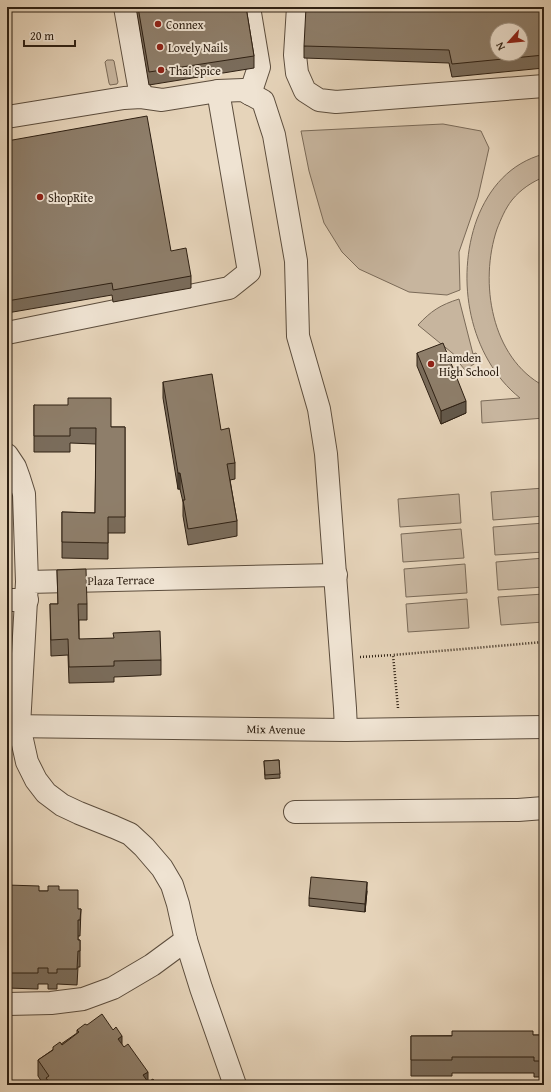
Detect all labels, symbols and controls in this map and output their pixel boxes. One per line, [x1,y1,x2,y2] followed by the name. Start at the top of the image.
[166,16,205,33] place label: Connex
[153,19,163,29] marker: Connex
[24,22,75,48] scale bar
[489,22,529,62] north arrow
[30,27,54,44] text: 20 m
[168,39,228,56] place label: Lovely Nails
[491,39,509,53] text: N
[155,42,165,52] marker: Lovely Nails
[169,62,221,79] place label: Thai Spice
[156,65,166,75] marker: Thai Spice
[48,189,94,206] place label: ShopRite
[35,192,45,202] marker: ShopRite
[439,349,500,380] place label: Hamden High School
[426,359,436,369] marker: Hamden High School
[87,571,155,589] street label: Plaza Terrace
[246,720,306,738] street label: Mix Avenue

